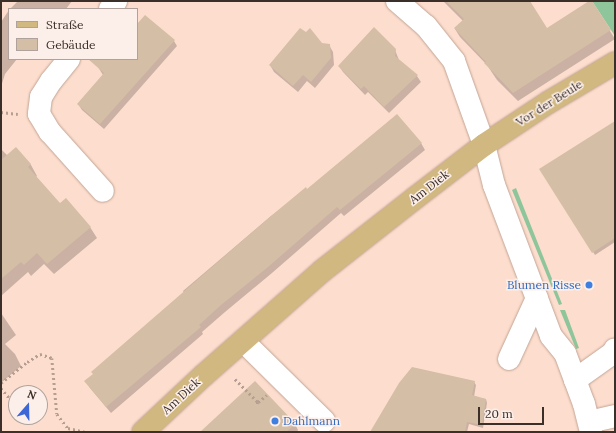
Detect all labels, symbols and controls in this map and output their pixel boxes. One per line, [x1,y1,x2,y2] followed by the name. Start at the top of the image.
[8,8,138,60] legend
[46,17,83,32] text: Straße
[46,37,96,52] text: Gebäude
[513,77,585,129] street label: Vor der Beule
[406,167,452,207] street label: Am Diek
[507,278,581,292] place label: Blumen Risse
[584,280,594,290] marker: Blumen Risse
[159,375,203,417] street label: Am Diek
[8,385,48,425] north arrow
[25,387,38,403] text: N
[480,399,546,425] scale bar
[485,406,513,421] text: 20 m
[283,414,340,428] place label: Dahlmann
[270,416,280,426] marker: Dahlmann

